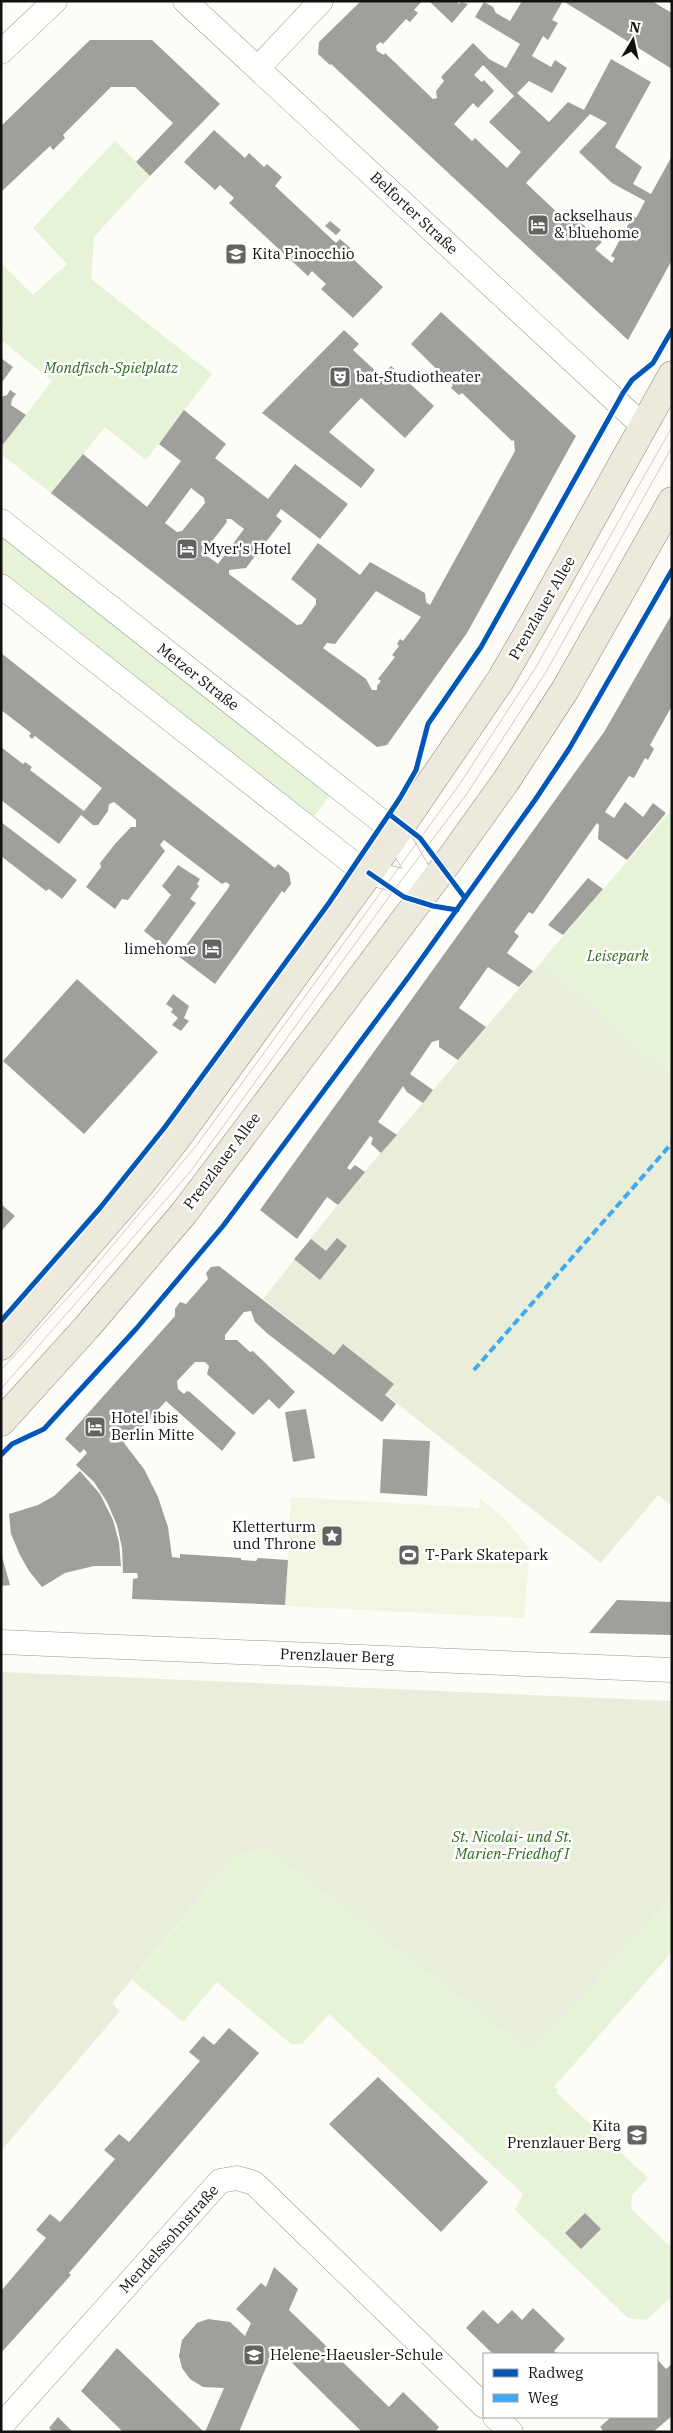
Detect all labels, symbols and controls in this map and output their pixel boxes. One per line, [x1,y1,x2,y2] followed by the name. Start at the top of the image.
[608,15,658,65] north arrow
[628,17,642,37] text: N
[367,167,462,258] street label: Belforter Straße
[554,206,639,242] place label: ackselhaus & bluehome
[526,213,550,237] hotel icon: ackselhaus & bluehome
[224,242,248,266] school or university icon: Kita Pinocchio
[252,244,354,263] place label: Kita Pinocchio
[43,358,178,377] park label: Mondfisch-Spielplatz
[328,365,352,389] theatre icon: bat-Studiotheater
[356,367,481,386] place label: bat-Studiotheater
[175,537,199,561] hotel icon: Myer's Hotel
[203,539,291,558] place label: Myer's Hotel
[504,553,579,663] street label: Prenzlauer Allee
[154,639,243,714] street label: Metzer Straße
[200,937,224,961] hotel icon: limehome
[124,939,196,958] place label: limehome
[586,946,649,965] park label: Leisepark
[179,1108,264,1213] street label: Prenzlauer Allee
[111,1408,194,1444] place label: Hotel ibis Berlin Mitte
[83,1415,107,1439] hotel icon: Hotel ibis Berlin Mitte
[232,1517,316,1553] place label: Kletterturm und Throne
[320,1524,344,1548] place icon: Kletterturm und Throne
[397,1543,421,1567] sports icon: T-Park Skatepark
[425,1545,548,1564] place label: T-Park Skatepark
[280,1644,394,1667] street label: Prenzlauer Berg
[451,1827,572,1863] park label: St. Nicolai- und St. Marien-Friedhof I
[507,2116,621,2152] place label: Kita Prenzlauer Berg
[625,2123,649,2147] school or university icon: Kita Prenzlauer Berg
[115,2181,222,2297] street label: Mendelssohnstraße
[242,2343,266,2367] school or university icon: Helene-Haeusler-Schule
[270,2345,443,2364] place label: Helene-Haeusler-Schule
[483,2353,658,2418] legend
[528,2363,583,2382] text: Radweg
[528,2388,558,2407] text: Weg

